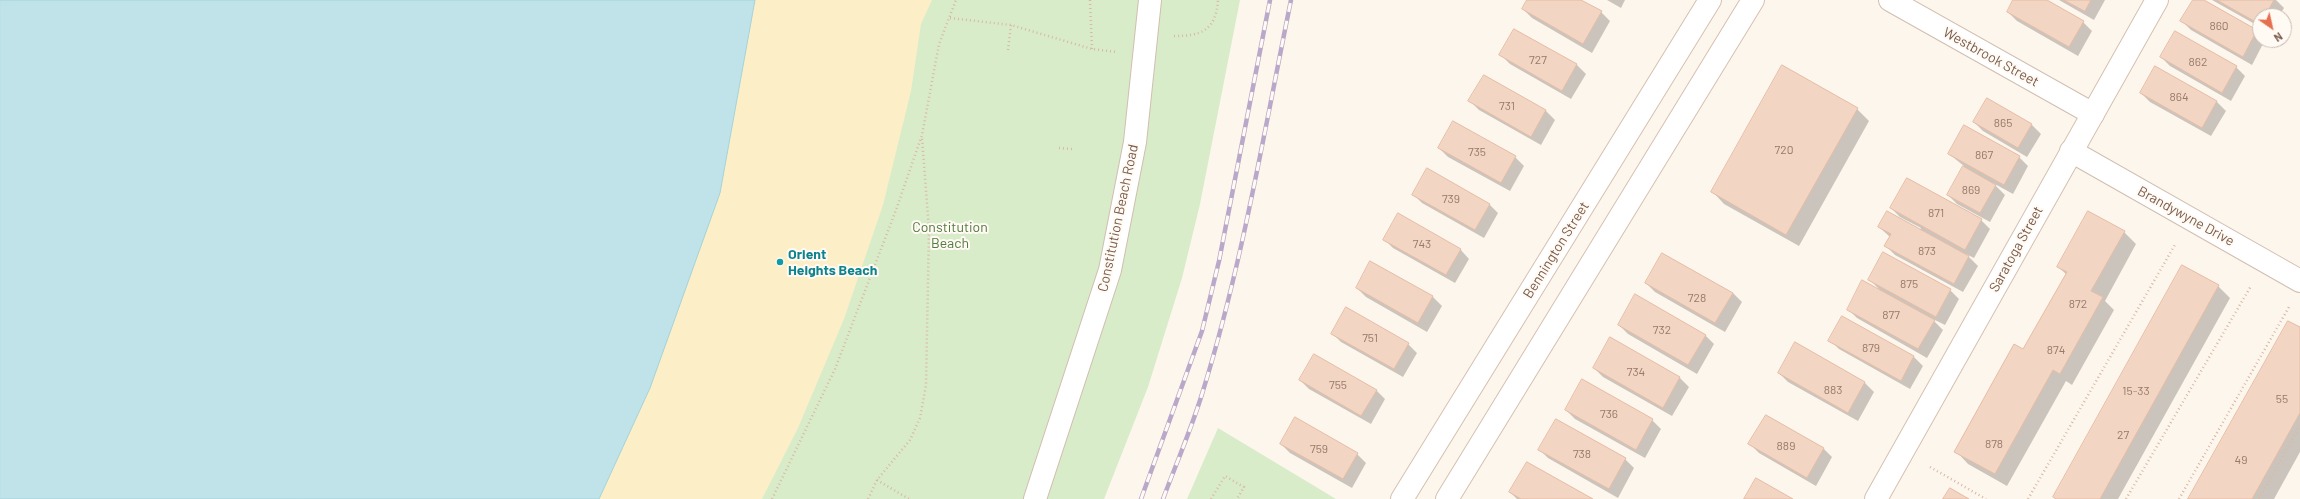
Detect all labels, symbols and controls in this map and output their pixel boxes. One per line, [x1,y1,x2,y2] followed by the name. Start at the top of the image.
[2252,8,2292,48] north arrow
[2209,19,2229,33] house number: 860
[1940,24,2042,90] street label: Westbrook Street
[2272,30,2285,45] text: N
[1529,53,1547,67] house number: 727
[2189,55,2207,69] house number: 862
[2169,90,2189,104] house number: 864
[1499,99,1515,113] house number: 731
[1994,116,2012,130] house number: 865
[1094,143,1142,293] street label: Constitution Beach Road
[1775,143,1793,157] house number: 720
[1468,145,1486,159] house number: 735
[1975,148,1993,162] house number: 867
[2135,182,2237,250] street label: Brandywyne Drive
[1962,183,1980,197] house number: 869
[1442,192,1460,206] house number: 739
[1519,198,1593,302] street label: Bennington Street
[1985,203,2047,295] street label: Saratoga Street
[1928,206,1944,220] house number: 871
[912,219,988,252] park label: Constitution Beach
[1413,237,1431,251] house number: 743
[1918,244,1936,258] house number: 873
[788,246,877,278] place label: Orient Heights Beach
[775,257,785,267] marker: Orient Heights Beach
[1900,277,1918,291] house number: 875
[1688,291,1706,305] house number: 728
[2069,297,2087,311] house number: 872
[1882,308,1900,322] house number: 877
[1653,323,1671,337] house number: 732
[1362,331,1378,345] house number: 751
[1862,341,1880,355] house number: 879
[2047,343,2065,357] house number: 874
[1627,365,1645,379] house number: 734
[1329,378,1347,392] house number: 755
[1824,383,1842,397] house number: 883
[2122,384,2150,398] house number: 15-33
[2276,392,2288,406] house number: 55
[1600,407,1618,421] house number: 736
[2117,428,2129,442] house number: 27
[1985,437,2003,451] house number: 878
[1777,439,1795,453] house number: 889
[1310,442,1328,456] house number: 759
[1573,447,1591,461] house number: 738
[2235,453,2247,467] house number: 49

